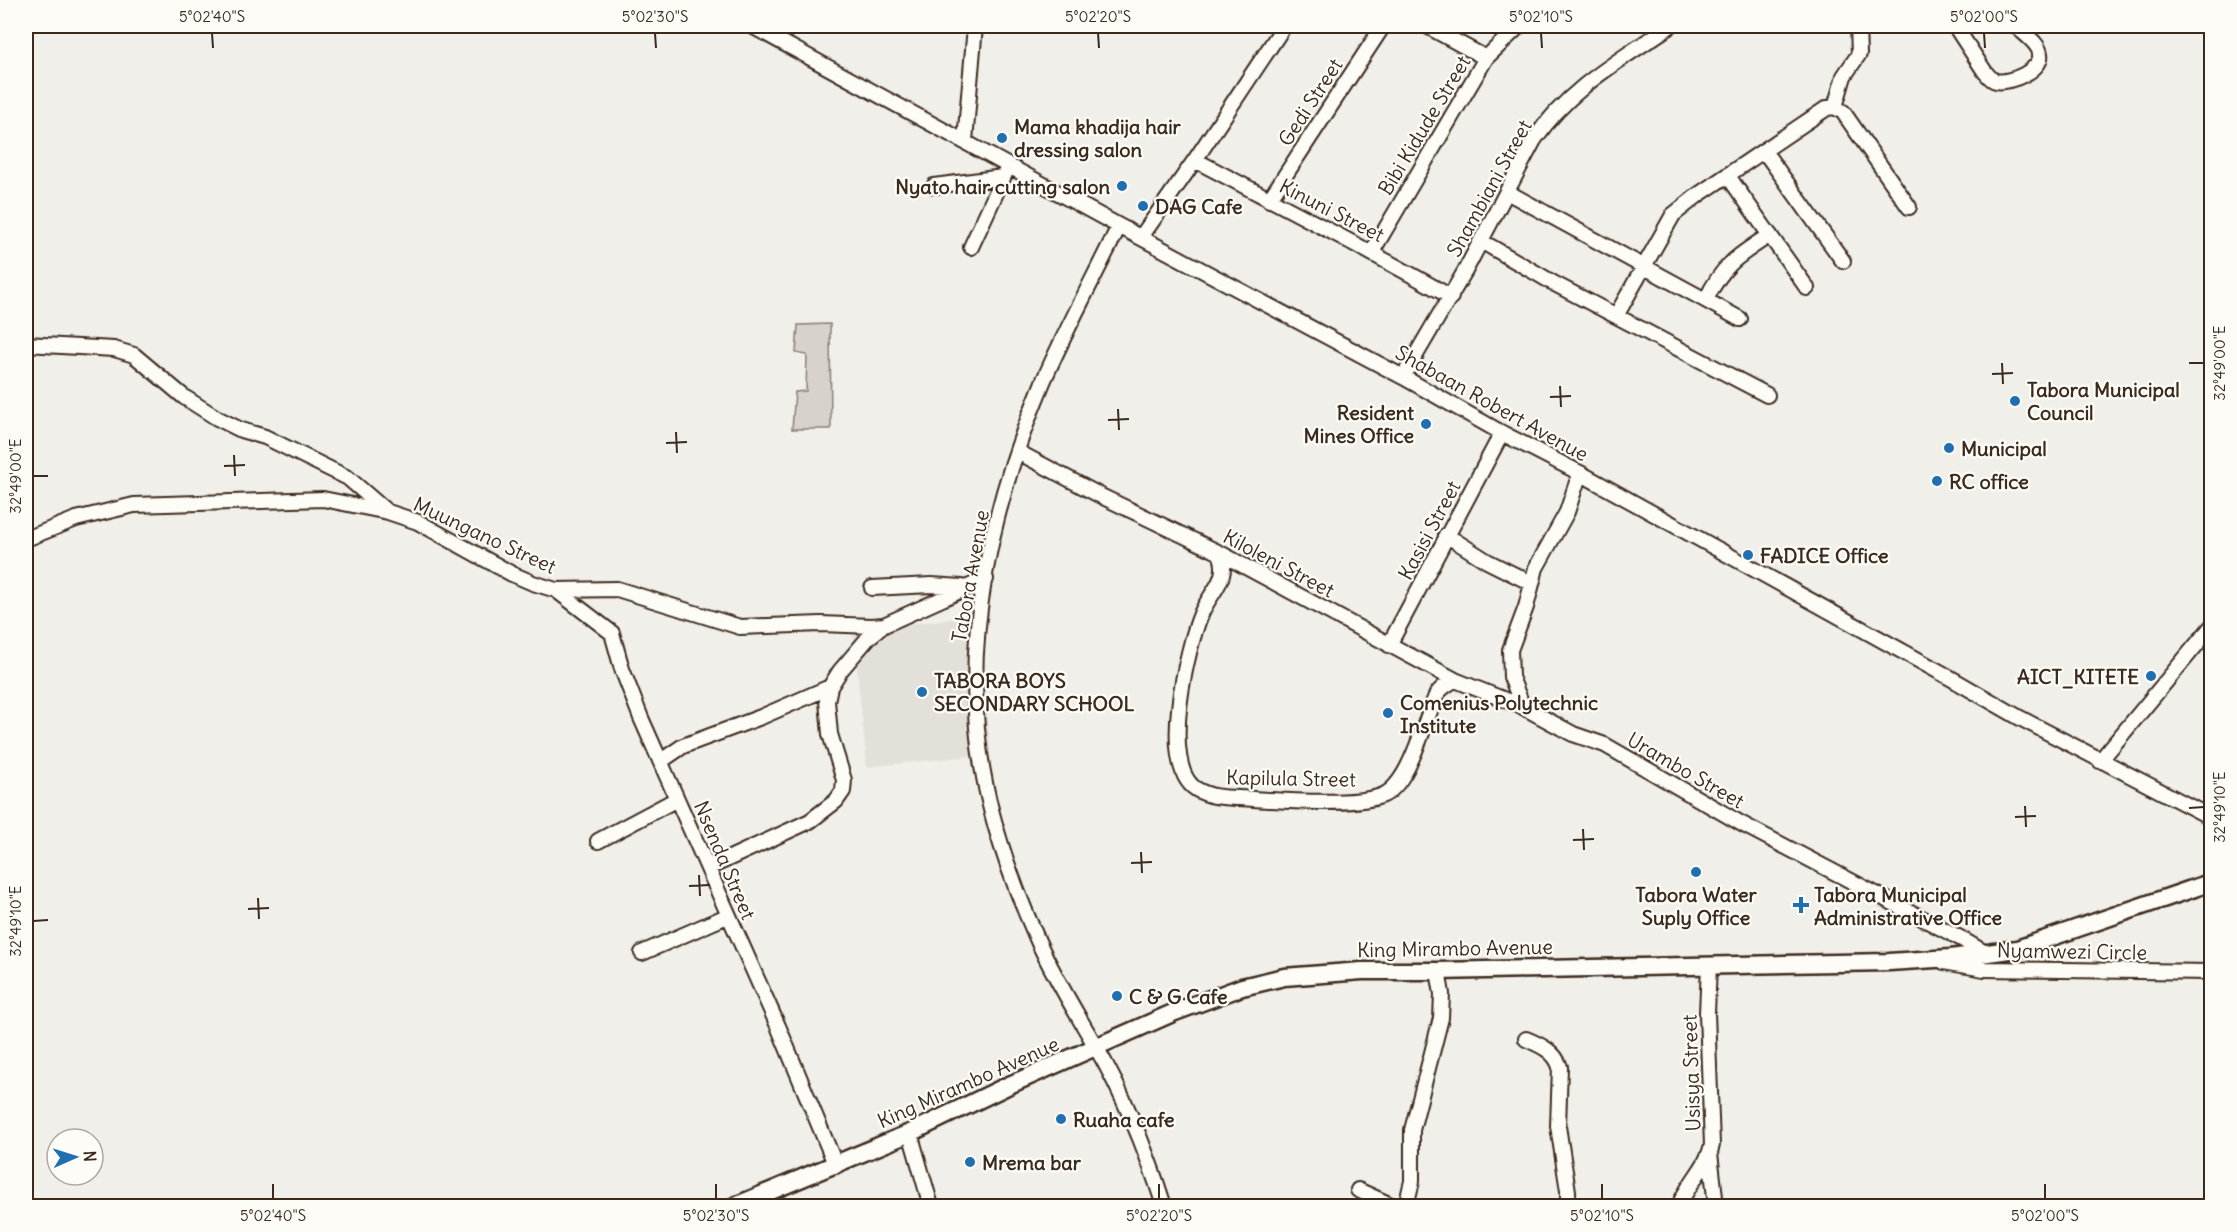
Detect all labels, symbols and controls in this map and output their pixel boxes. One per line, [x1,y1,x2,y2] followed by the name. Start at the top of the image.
[179,7,245,26] text: 5°02'40"S
[622,7,688,26] text: 5°02'30"S
[1065,7,1131,26] text: 5°02'20"S
[1509,7,1573,26] text: 5°02'10"S
[1950,7,2018,26] text: 5°02'00"S
[1372,50,1476,199] street label: Bibi Kidude Street
[1272,53,1348,151] street label: Gedi Street
[1014,114,1182,162] place label: Mama khadija hair dressing salon
[1441,115,1537,261] street label: Shambiani Street
[995,131,1009,145] marker: Mama khadija hair dressing salon
[1275,173,1389,247] street label: Kinuni Street
[895,174,1110,199] place label: Nyato hair cutting salon
[1115,179,1129,193] marker: Nyato hair cutting salon
[1155,194,1243,219] place label: DAG Cafe
[1136,199,1150,213] marker: DAG Cafe
[2210,325,2229,401] text: 32°49'00"E
[1391,340,1593,466] street label: Shabaan Robert Avenue
[2027,377,2180,425] place label: Tabora Municipal Council
[2008,394,2022,408] marker: Tabora Municipal Council
[1304,400,1414,448] place label: Resident Mines Office
[1419,417,1433,431] marker: Resident Mines Office
[1961,436,2047,461] place label: Municipal
[6,438,25,514] text: 32°49'00"E
[1942,441,1956,455] marker: Municipal
[1949,469,2029,494] place label: RC office
[1930,474,1944,488] marker: RC office
[1392,476,1466,584] street label: Kasisi Street
[410,491,561,579] street label: Muungano Street
[946,508,994,644] street label: Tabora Avenue
[1219,523,1339,603] street label: Kiloleni Street
[1760,543,1889,568] place label: FADICE Office
[1741,548,1755,562] marker: FADICE Office
[2017,664,2139,689] place label: AICT_KITETE
[934,668,1134,716] place label: TABORA BOYS SECONDARY SCHOOL
[2144,669,2158,683] marker: AICT_KITETE
[915,685,929,699] marker: TABORA BOYS SECONDARY SCHOOL
[1400,690,1598,738] place label: Comenius Polytechnic Institute
[1381,706,1395,720] marker: Comenius Polytechnic Institute
[1623,726,1749,814] street label: Urambo Street
[1226,764,1356,792] street label: Kapilula Street
[2210,771,2229,843] text: 32°49'10"E
[689,797,761,923] street label: Nsenda Street
[1689,865,1703,879] marker: Tabora Water Suply Office
[1635,882,1758,930] place label: Tabora Water Suply Office
[1814,882,2002,930] place label: Tabora Municipal Administrative Office
[6,885,25,957] text: 32°49'10"E
[1792,896,1810,914] marker: Tabora Municipal Administrative Office
[1357,934,1553,962] street label: King Mirambo Avenue
[1997,937,2147,965] street label: Nyamwezi Circle
[1129,984,1228,1009] place label: C & G Cafe
[1110,989,1124,1003] marker: C & G Cafe
[1676,1014,1706,1132] street label: Usisya Street
[873,1031,1063,1133] street label: King Mirambo Avenue
[1073,1107,1175,1132] place label: Ruaha cafe
[1054,1112,1068,1126] marker: Ruaha cafe
[45,1127,105,1187] north arrow
[80,1150,100,1162] text: N
[982,1150,1082,1175] place label: Mrema bar
[963,1155,977,1169] marker: Mrema bar
[240,1206,306,1225] text: 5°02'40"S
[683,1206,749,1225] text: 5°02'30"S
[1126,1206,1192,1225] text: 5°02'20"S
[1570,1206,1634,1225] text: 5°02'10"S
[2011,1206,2079,1225] text: 5°02'00"S

